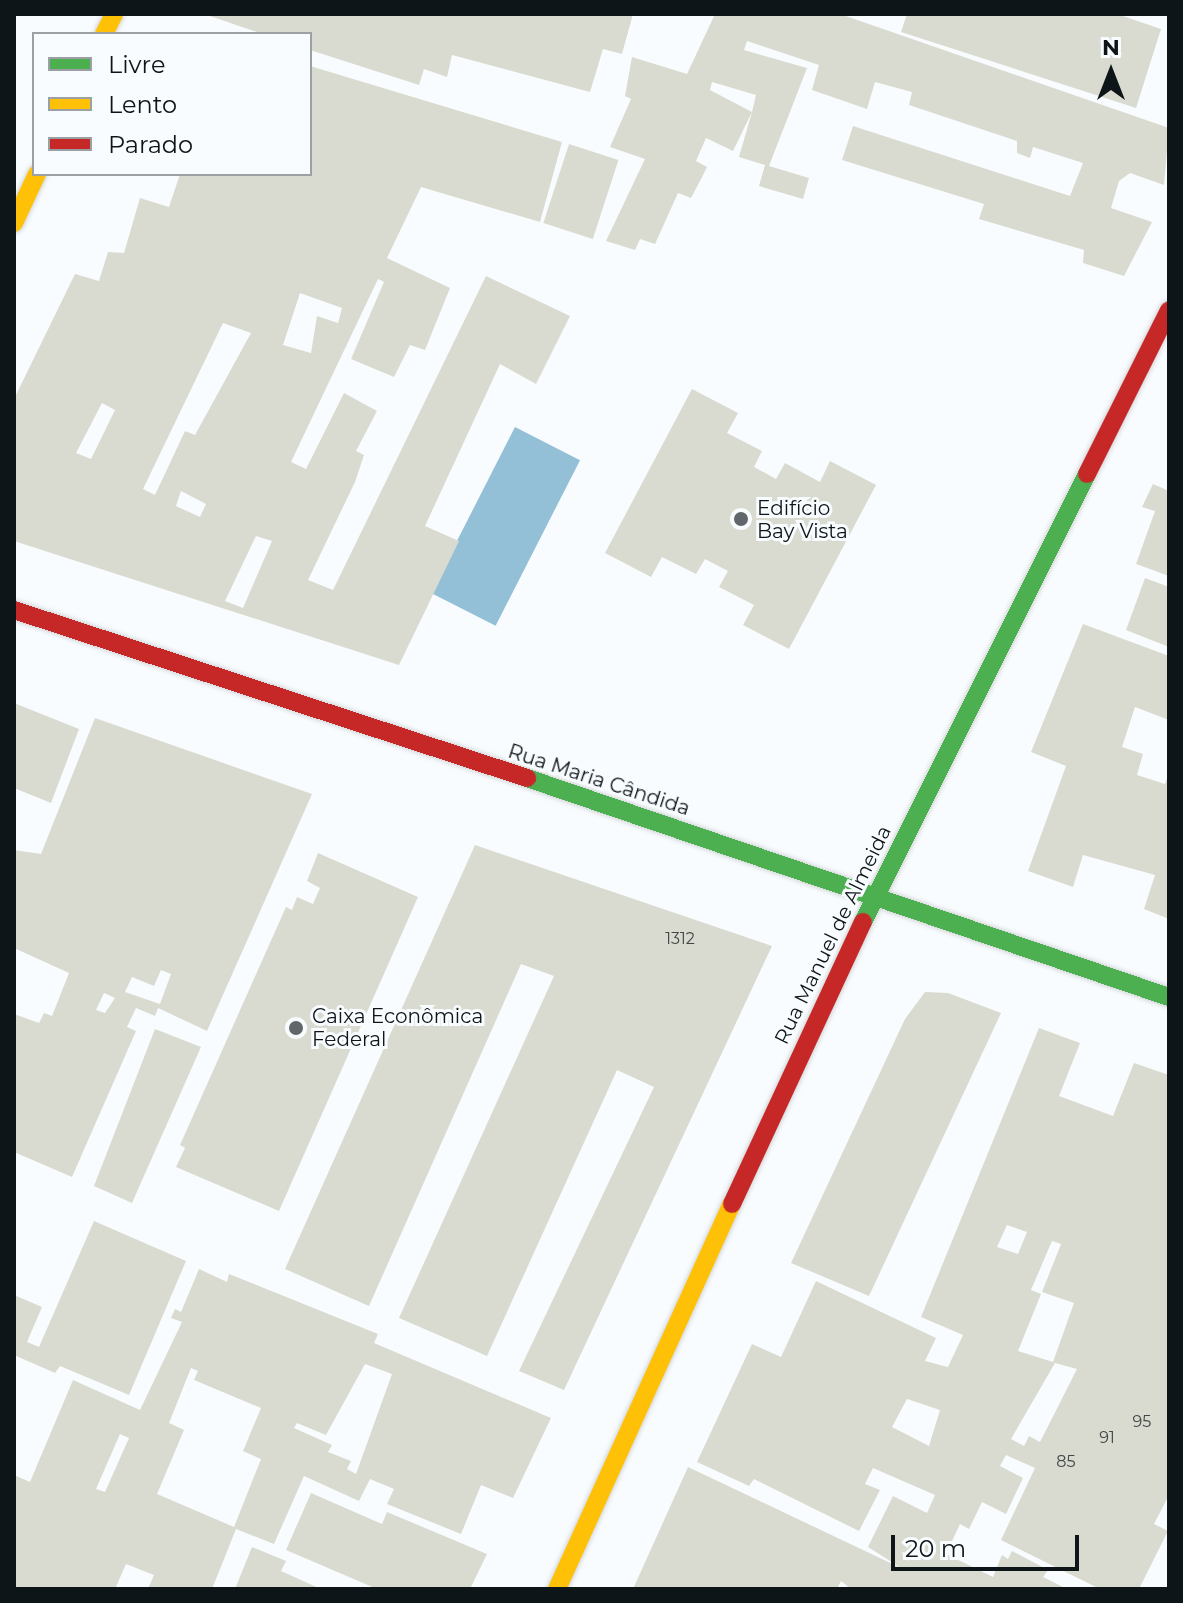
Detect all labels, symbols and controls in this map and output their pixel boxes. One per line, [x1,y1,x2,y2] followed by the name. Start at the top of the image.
[32,32,312,176] legend
[1071,32,1151,112] north arrow
[1102,34,1120,61] text: N
[108,50,165,79] text: Livre
[108,90,177,119] text: Lento
[108,130,193,159] text: Parado
[757,496,848,543] place label: Edifício Bay Vista
[732,510,750,528] marker: Edifício Bay Vista
[505,739,693,821] street label: Rua Maria Cândida
[770,822,896,1048] street label: Rua Manuel de Almeida
[665,929,695,949] house number: 1312
[312,1004,483,1051] place label: Caixa Econômica Federal
[287,1019,305,1037] marker: Caixa Econômica Federal
[1133,1412,1151,1432] house number: 95
[1099,1428,1115,1448] house number: 91
[1056,1452,1076,1472] house number: 85
[895,1519,1083,1569] scale bar
[905,1534,966,1563] text: 20 m

